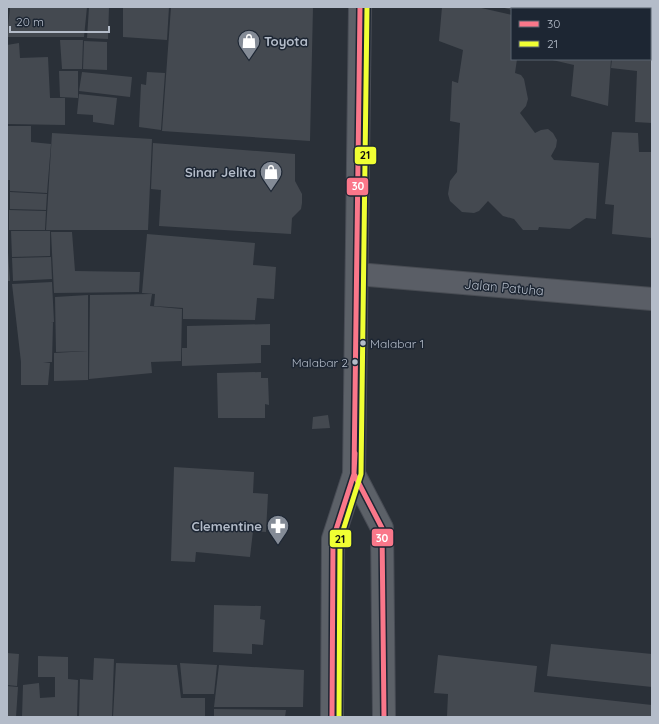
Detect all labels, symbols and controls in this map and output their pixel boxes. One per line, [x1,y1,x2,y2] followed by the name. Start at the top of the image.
[10,8,109,34] scale bar
[511,8,651,60] legend
[16,14,44,29] text: 20 m
[547,16,560,31] text: 30
[236,28,262,61] shop icon: Toyota
[264,33,308,49] place label: Toyota
[547,36,558,51] text: 21
[354,146,377,165] line badge: 21
[360,148,370,162] text: 21
[258,159,284,192] shop icon: Sinar Jelita
[185,164,256,180] place label: Sinar Jelita
[346,177,369,196] line badge: 30
[352,179,365,193] text: 30
[464,276,544,298] street label: Jalan Patuha
[370,336,424,351] place label: Malabar 1
[358,338,368,348] marker: Malabar 1
[292,355,348,370] place label: Malabar 2
[350,357,360,367] marker: Malabar 2
[265,513,291,546] pharmacy icon: Clementine
[192,518,262,534] place label: Clementine
[371,528,394,547] line badge: 30
[329,529,352,548] line badge: 21
[376,531,389,545] text: 30
[335,532,345,546] text: 21

